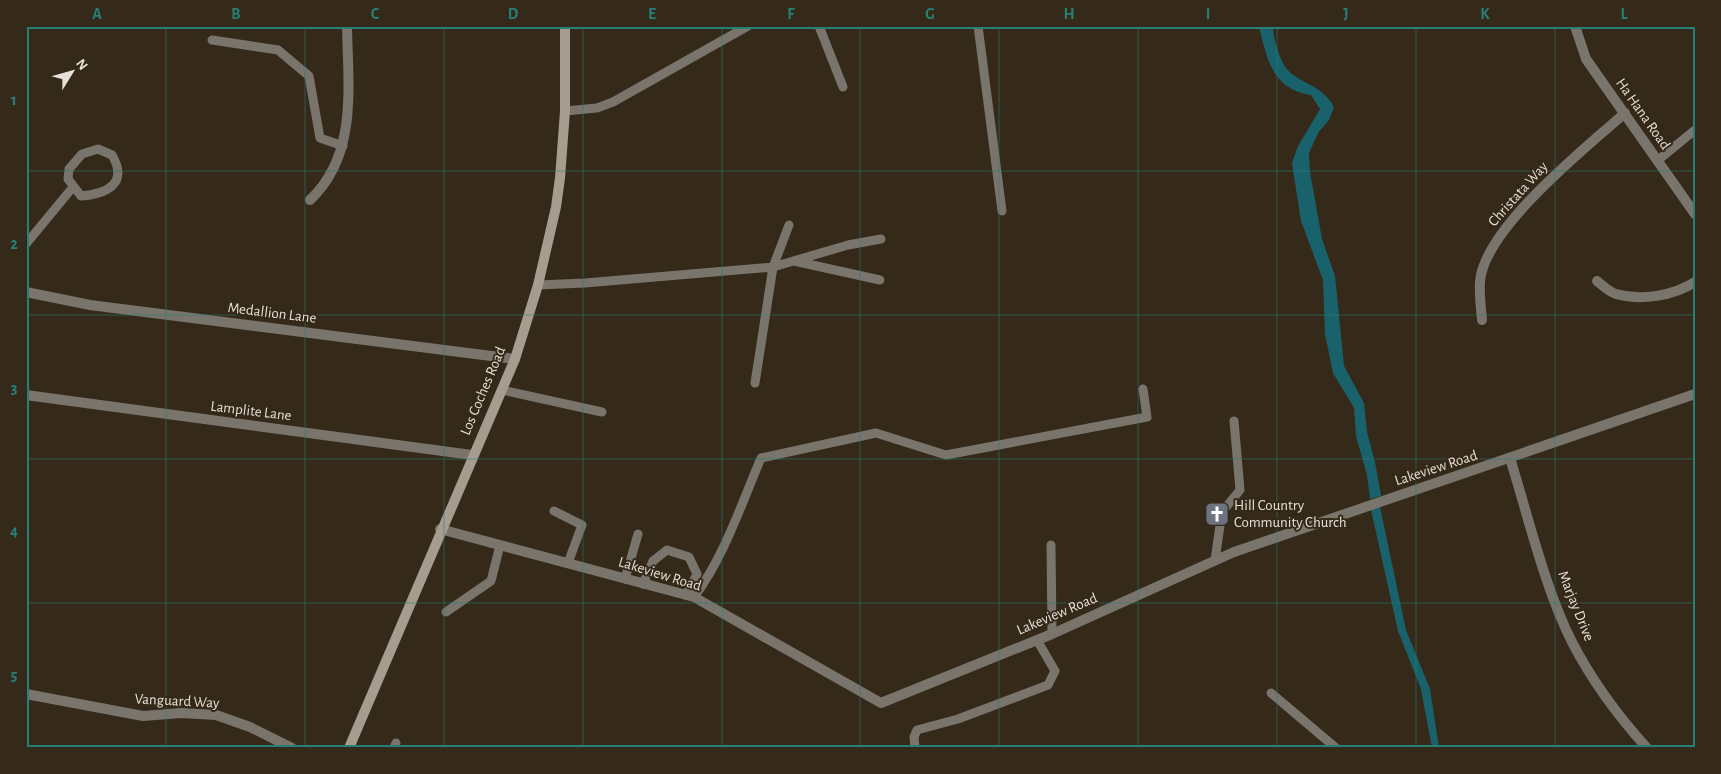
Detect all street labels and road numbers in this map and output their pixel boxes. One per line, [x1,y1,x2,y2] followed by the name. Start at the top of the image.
[1613,76,1673,153] street label: Ha Hana Road
[1485,158,1551,229] street label: Christata Way
[227,300,317,326] street label: Medallion Lane
[458,344,508,437] street label: Los Coches Road
[210,399,293,423] street label: Lamplite Lane
[1393,448,1479,488] street label: Lakeview Road
[617,554,704,594] street label: Lakeview Road
[1555,569,1597,643] street label: Marjay Drive
[1014,590,1100,638] street label: Lakeview Road
[134,691,220,711] street label: Vanguard Way

